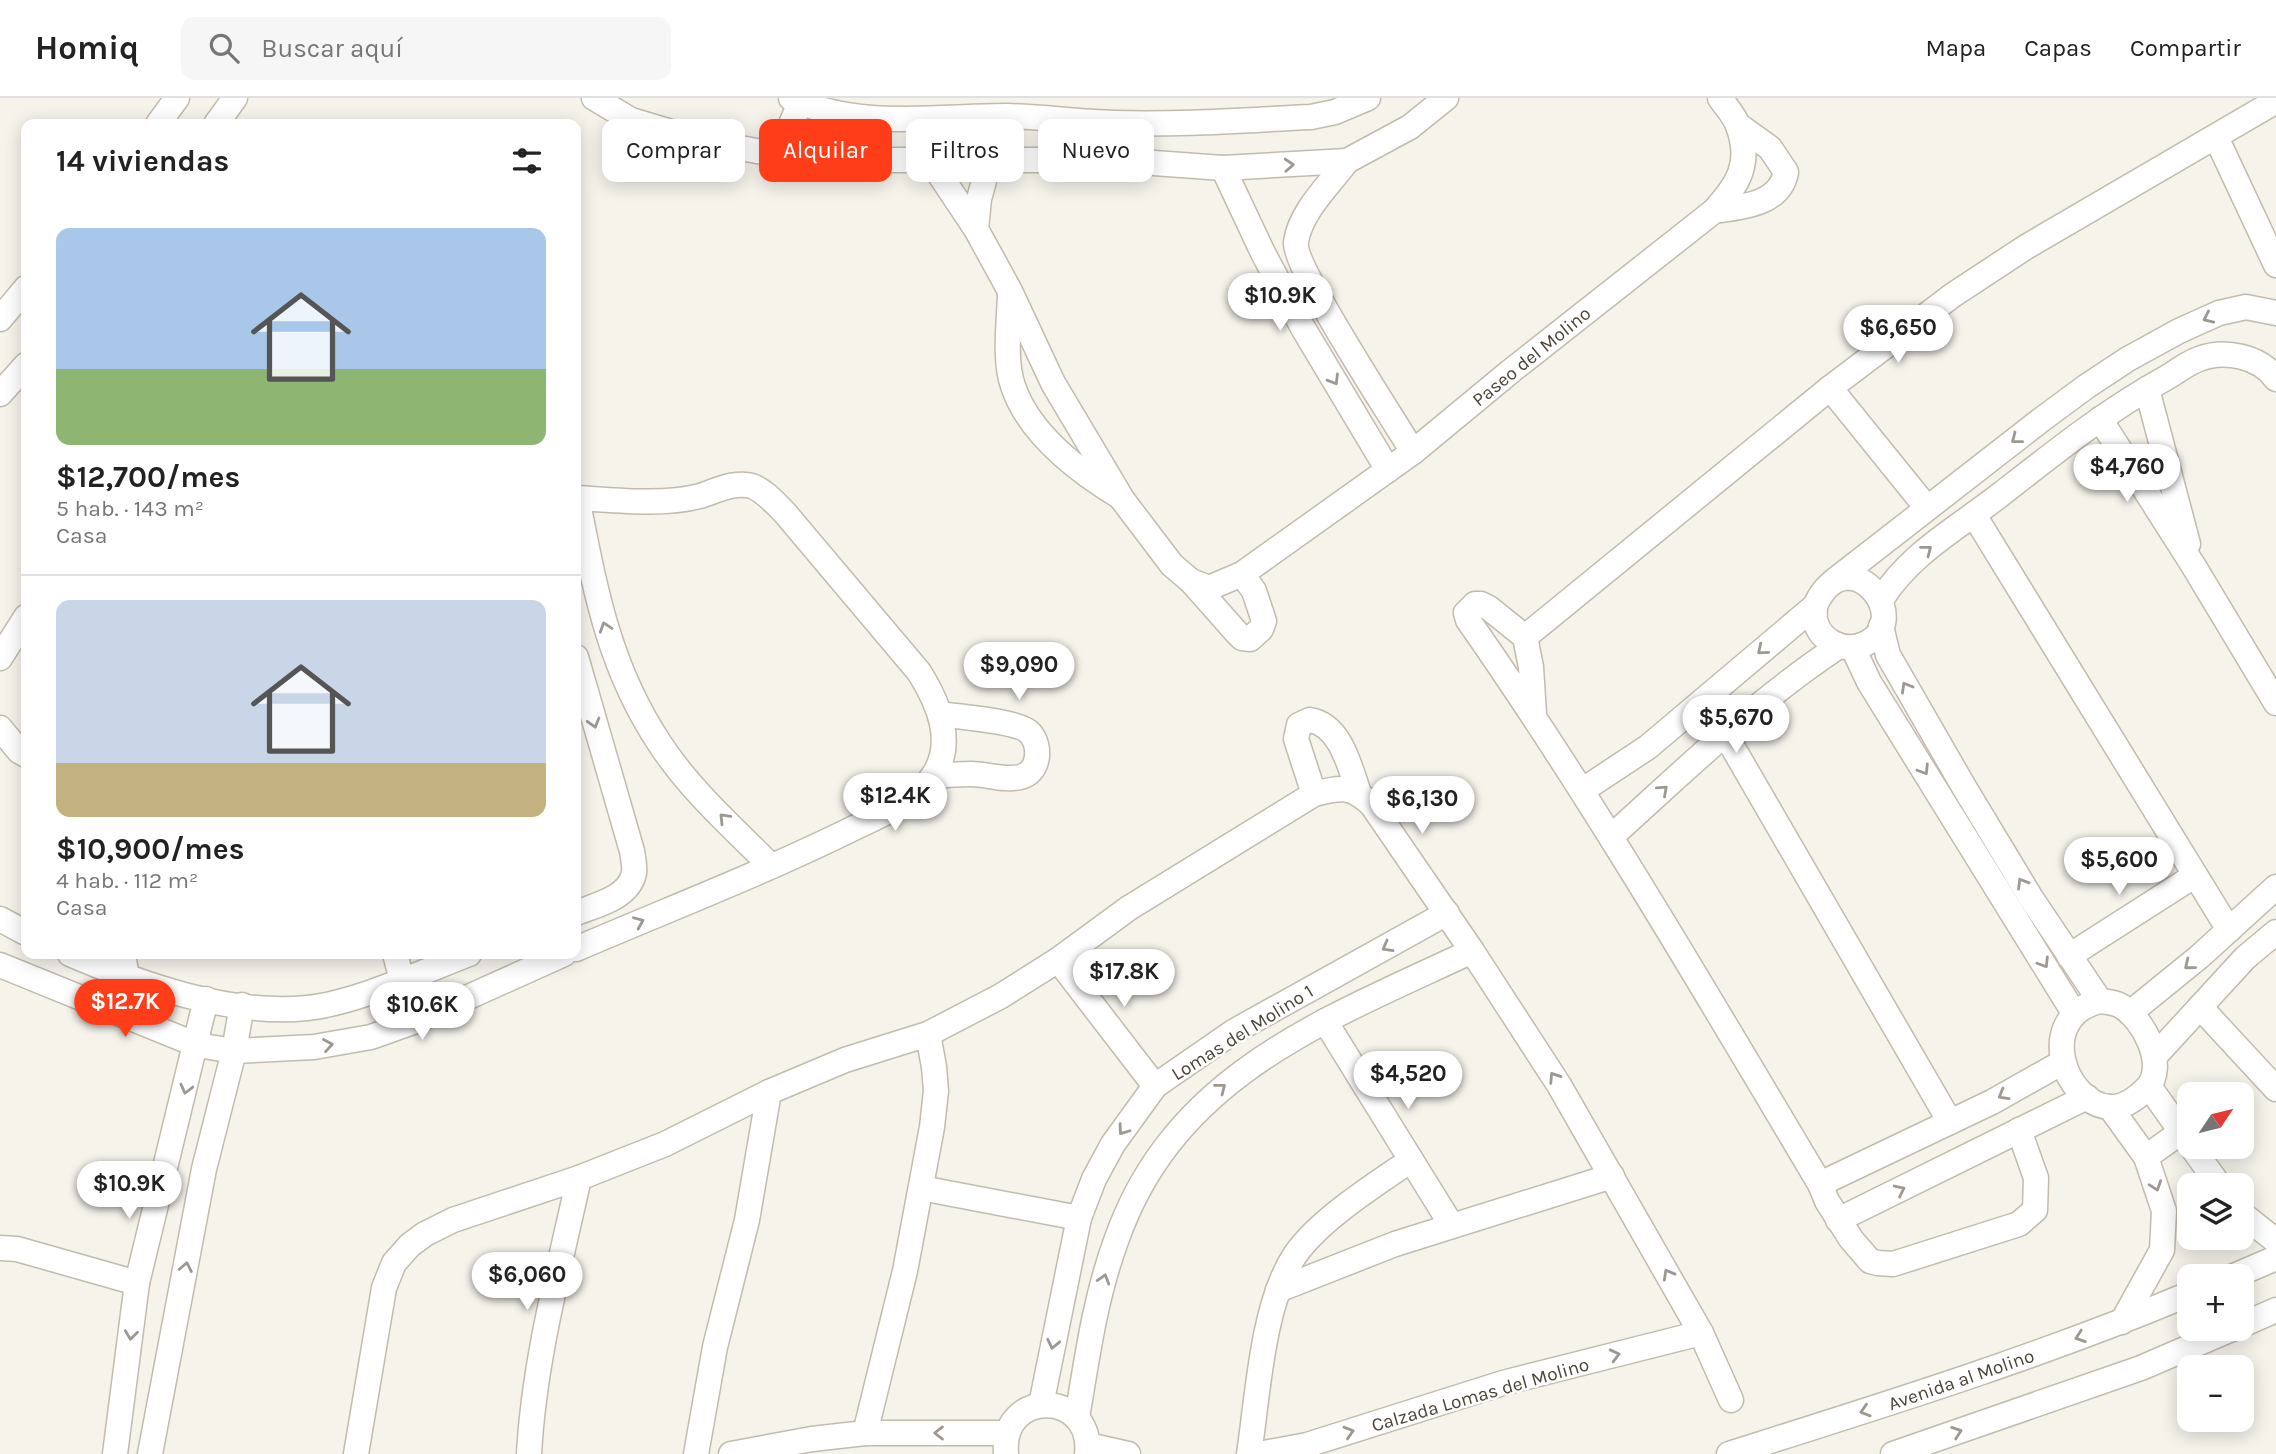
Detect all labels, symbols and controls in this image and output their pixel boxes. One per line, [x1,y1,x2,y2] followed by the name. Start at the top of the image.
[181,17,671,80] search box
[35,29,139,67] text: Homiq
[205,29,243,67] icon: search
[261,33,403,64] text: Buscar aquí
[1925,34,1986,62] text: Mapa
[2024,34,2092,62] text: Capas
[2130,34,2241,62] text: Compartir
[602,119,745,182] chip: Comprar
[759,119,892,182] chip: Alquilar
[906,119,1024,182] chip: Filtros
[1038,119,1154,182] chip: Nuevo
[508,142,546,180] icon: filters
[56,143,229,179] text: 14 viviendas
[1283,157,1294,172] one-way arrow
[238,274,364,400] icon: home
[1223,274,1337,333] pin: $10.9K
[1244,282,1316,309] text: $10.9K
[1468,302,1595,411] street label: Paseo del Molino
[1841,306,1955,365] pin: $6,650
[2203,310,2215,324] one-way arrow
[1859,314,1937,341] text: $6,650
[1326,373,1339,386] one-way arrow
[2011,431,2024,444] one-way arrow
[2070,444,2184,504] pin: $4,760
[2089,453,2165,480] text: $4,760
[56,459,240,495] text: $12,700/mes
[56,495,204,522] text: 5 hab. · 143 m²
[56,522,108,549] text: Casa
[1919,546,1931,559] one-way arrow
[599,621,613,634] one-way arrow
[962,642,1076,702] pin: $9,090
[1758,642,1771,654] one-way arrow
[238,646,364,772] icon: home
[980,651,1058,678] text: $9,090
[1901,681,1914,694] one-way arrow
[1679,696,1793,755] pin: $5,670
[1698,704,1774,731] text: $5,670
[586,717,601,729] one-way arrow
[1916,763,1929,776] one-way arrow
[838,774,952,833] pin: $12.4K
[1365,776,1479,836] pin: $6,130
[859,782,931,809] text: $12.4K
[1386,785,1458,812] text: $6,130
[1654,786,1667,798] one-way arrow
[719,813,732,826] one-way arrow
[56,831,245,867] text: $10,900/mes
[2062,838,2176,897] pin: $5,600
[2080,846,2158,873] text: $5,600
[56,867,198,894] text: 4 hab. · 112 m²
[2017,877,2030,890] one-way arrow
[56,894,108,921] text: Casa
[631,916,644,930] one-way arrow
[1382,938,1394,952] one-way arrow
[1067,950,1181,1009] pin: $17.8K
[2036,956,2049,969] one-way arrow
[2184,957,2197,969] one-way arrow
[1089,958,1159,985] text: $17.8K
[68,979,182,1039] pin: $12.7K
[1168,980,1317,1085] street label: Lomas del Molino 1
[365,982,479,1042] pin: $10.6K
[90,988,160,1015] text: $12.7K
[386,991,458,1018] text: $10.6K
[322,1038,334,1053] one-way arrow
[1351,1052,1465,1111] pin: $4,520
[1369,1060,1447,1087] text: $4,520
[1549,1072,1562,1085] one-way arrow
[2177,1082,2254,1158] north arrow
[2177,1082,2254,1432] map controls
[179,1083,194,1095] one-way arrow
[1214,1084,1226,1097] one-way arrow
[1998,1087,2011,1100] one-way arrow
[1118,1122,1131,1135] one-way arrow
[72,1162,186,1221] pin: $10.9K
[93,1170,165,1197] text: $10.9K
[2177,1173,2254,1250] button: layers
[2148,1180,2162,1192] one-way arrow
[1892,1184,1905,1198] one-way arrow
[470,1252,584,1312] pin: $6,060
[177,1261,192,1273] one-way arrow
[488,1261,566,1288] text: $6,060
[2177,1264,2254,1341] button: +
[1663,1268,1676,1281] one-way arrow
[1096,1273,1110,1286] one-way arrow
[123,1329,138,1341] one-way arrow
[2075,1329,2087,1343] one-way arrow
[1047,1338,1062,1350] one-way arrow
[1886,1345,2037,1415] street label: Avenida al Molino
[1608,1349,1620,1363] one-way arrow
[1369,1353,1592,1437] street label: Calzada Lomas del Molino
[2177,1355,2254,1432] button: −
[1859,1403,1871,1418] one-way arrow
[933,1425,944,1441] one-way arrow
[1343,1426,1355,1441] one-way arrow
[1951,1426,1963,1440] one-way arrow

